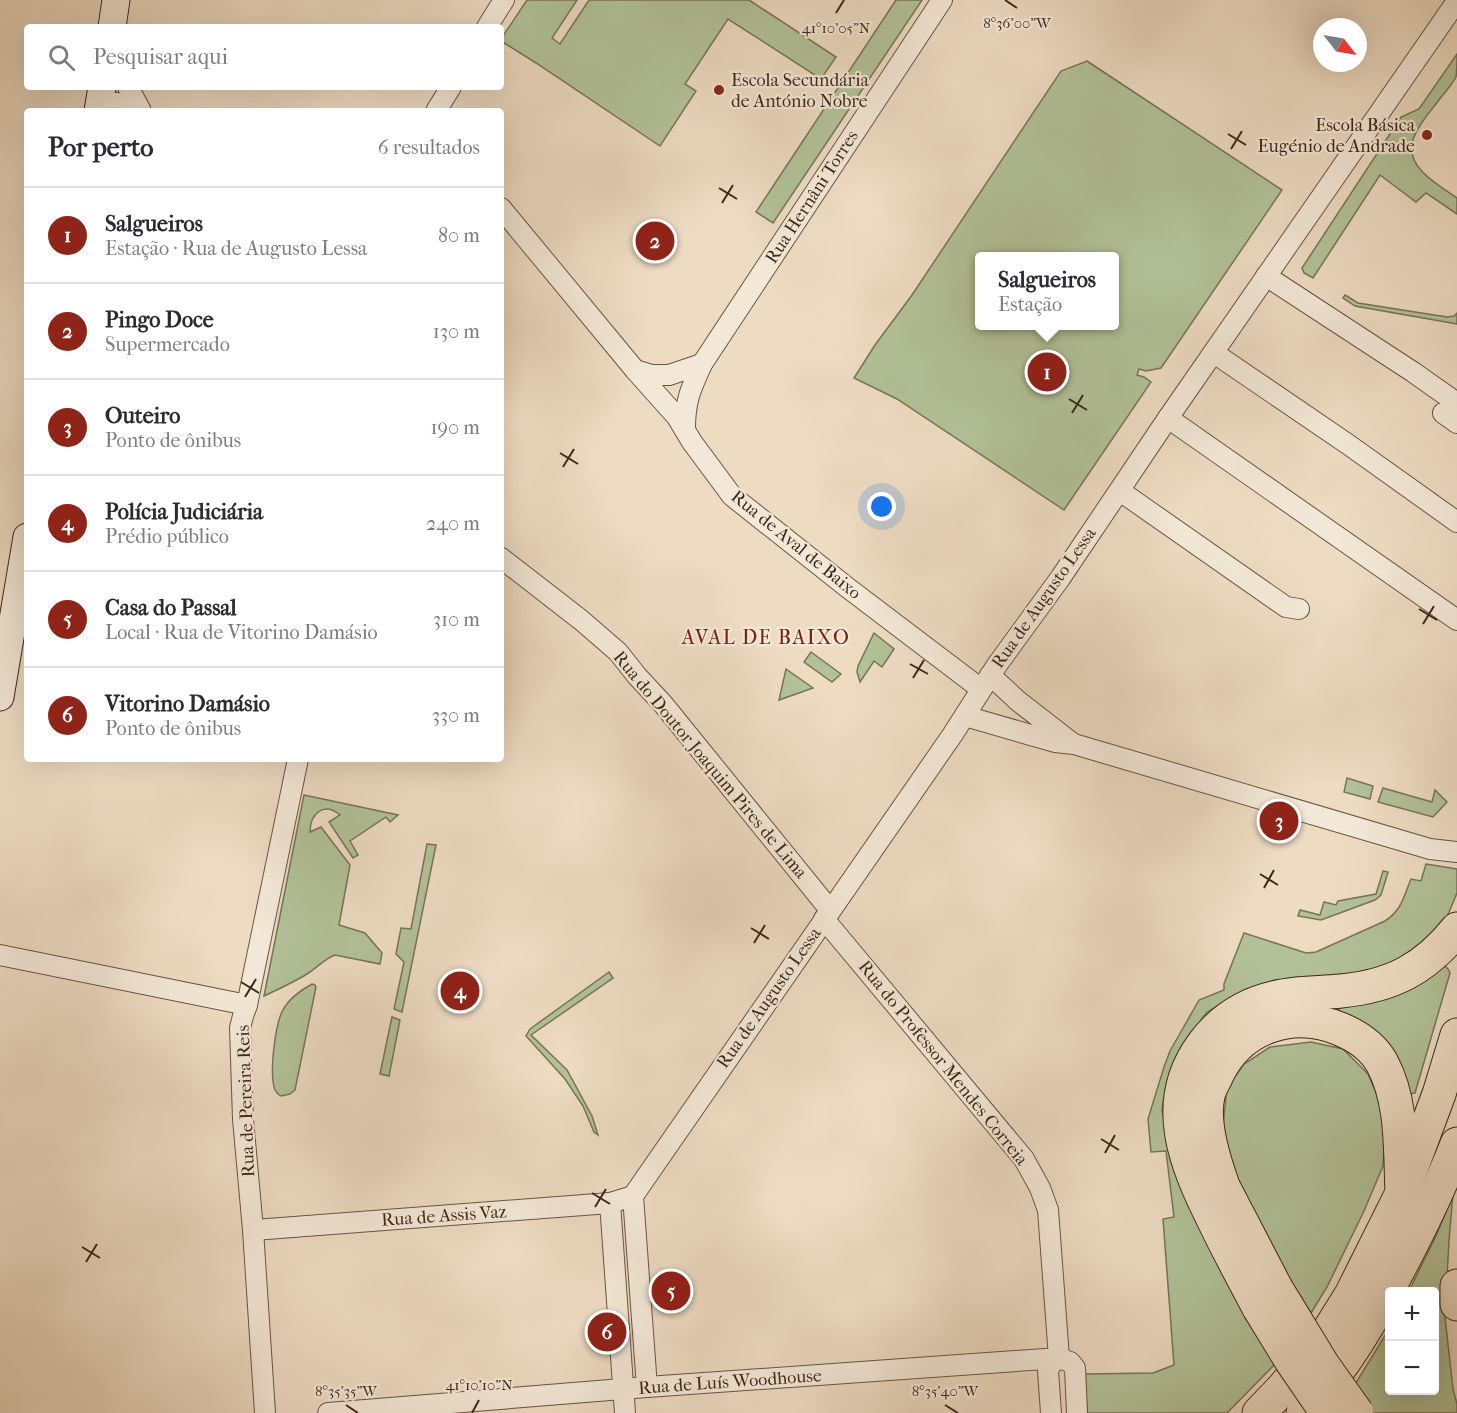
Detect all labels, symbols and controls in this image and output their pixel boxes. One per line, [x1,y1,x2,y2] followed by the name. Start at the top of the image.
[983,14,1052,32] text: 8°36'00"W
[1313,18,1367,72] north arrow
[802,19,871,37] text: 41°10'05"N
[24,24,504,90] search box
[45,41,78,74] icon: search
[93,44,228,70] text: Pesquisar aqui
[731,70,870,112] place label: Escola Secundária de António Nobre
[712,83,726,97] marker: Escola Secundária de António Nobre
[1258,115,1416,157] place label: Escola Básica Eugénio de Andrade
[761,126,863,267] street label: Rua Hernâni Torres
[1420,128,1434,142] marker: Escola Básica Eugénio de Andrade
[48,132,153,163] text: Por perto
[378,136,480,159] text: 6 resultados
[105,211,203,237] text: Salgueiros
[636,218,674,264] pin: 2
[64,224,71,247] text: 1
[438,224,480,247] text: 80 m
[105,237,367,260] text: Estação · Rua de Augusto Lessa
[975,252,1119,330] popup
[998,267,1096,293] text: Salgueiros
[998,293,1062,316] text: Estação
[105,307,214,333] text: Pingo Doce
[62,320,73,343] text: 2
[433,320,480,343] text: 130 m
[105,333,230,356] text: Supermercado
[1028,350,1066,394] pin: 1
[105,403,180,429] text: Outeiro
[63,416,72,439] text: 3
[430,416,480,439] text: 190 m
[105,429,241,452] text: Ponto de ônibus
[727,486,865,604] street label: Rua de Aval de Baixo
[867,492,896,521] your location
[105,499,263,525] text: Polícia Judiciária
[62,512,73,535] text: 4
[426,512,480,535] text: 240 m
[988,523,1101,672] street label: Rua de Augusto Lessa
[105,525,229,548] text: Prédio público
[105,595,237,621] text: Casa do Passal
[63,608,72,631] text: 5
[433,608,480,631] text: 310 m
[105,621,378,644] text: Local · Rua de Vitorino Damásio
[681,626,850,649] district label: AVAL DE BAIXO
[609,647,812,883] street label: Rua do Doutor Joaquim Pires de Lima
[105,691,270,717] text: Vitorino Damásio
[62,704,73,727] text: 6
[432,704,480,727] text: 330 m
[105,717,241,740] text: Ponto de ônibus
[1260,798,1298,844] pin: 3
[713,923,826,1072] street label: Rua de Augusto Lessa
[854,956,1033,1170] street label: Rua do Professor Mendes Correia
[440,968,480,1014] pin: 4
[233,1024,259,1177] street label: Rua de Pereira Reis
[381,1201,507,1231] street label: Rua de Assis Vaz
[652,1268,690,1314] pin: 5
[1385,1287,1439,1395] map controls
[1385,1287,1439,1341] button: +
[588,1310,626,1354] pin: 6
[1385,1341,1439,1395] button: −
[638,1365,822,1399] street label: Rua de Luís Woodhouse
[445,1376,513,1394] text: 41°10'10"N
[315,1382,378,1400] text: 8°35'35"W
[912,1382,980,1400] text: 8°35'40"W

